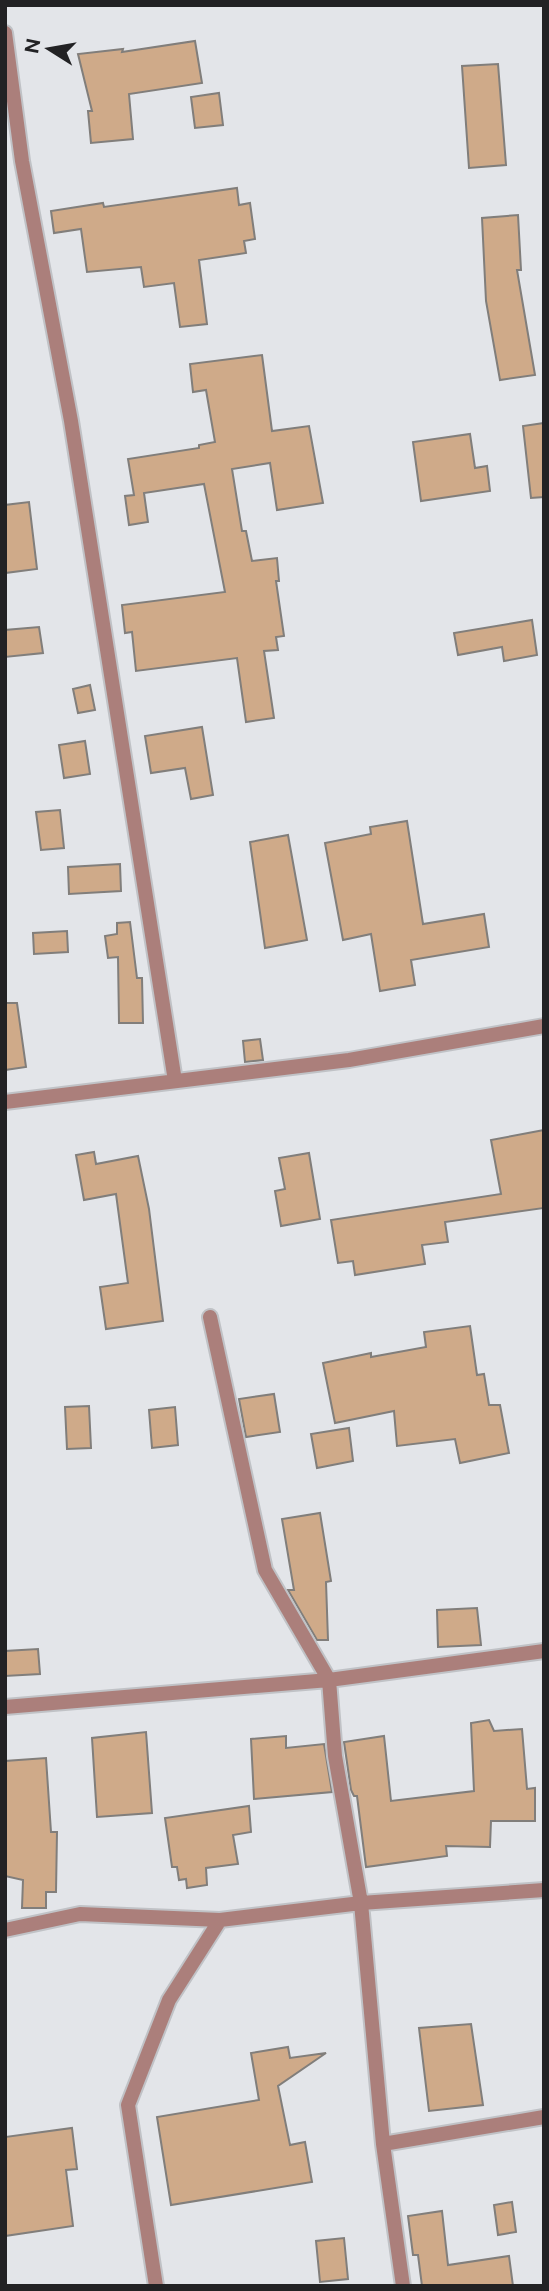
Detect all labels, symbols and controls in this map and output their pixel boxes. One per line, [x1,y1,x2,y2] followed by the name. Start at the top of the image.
[14,14,84,84] north arrow
[20,36,45,55] text: N

